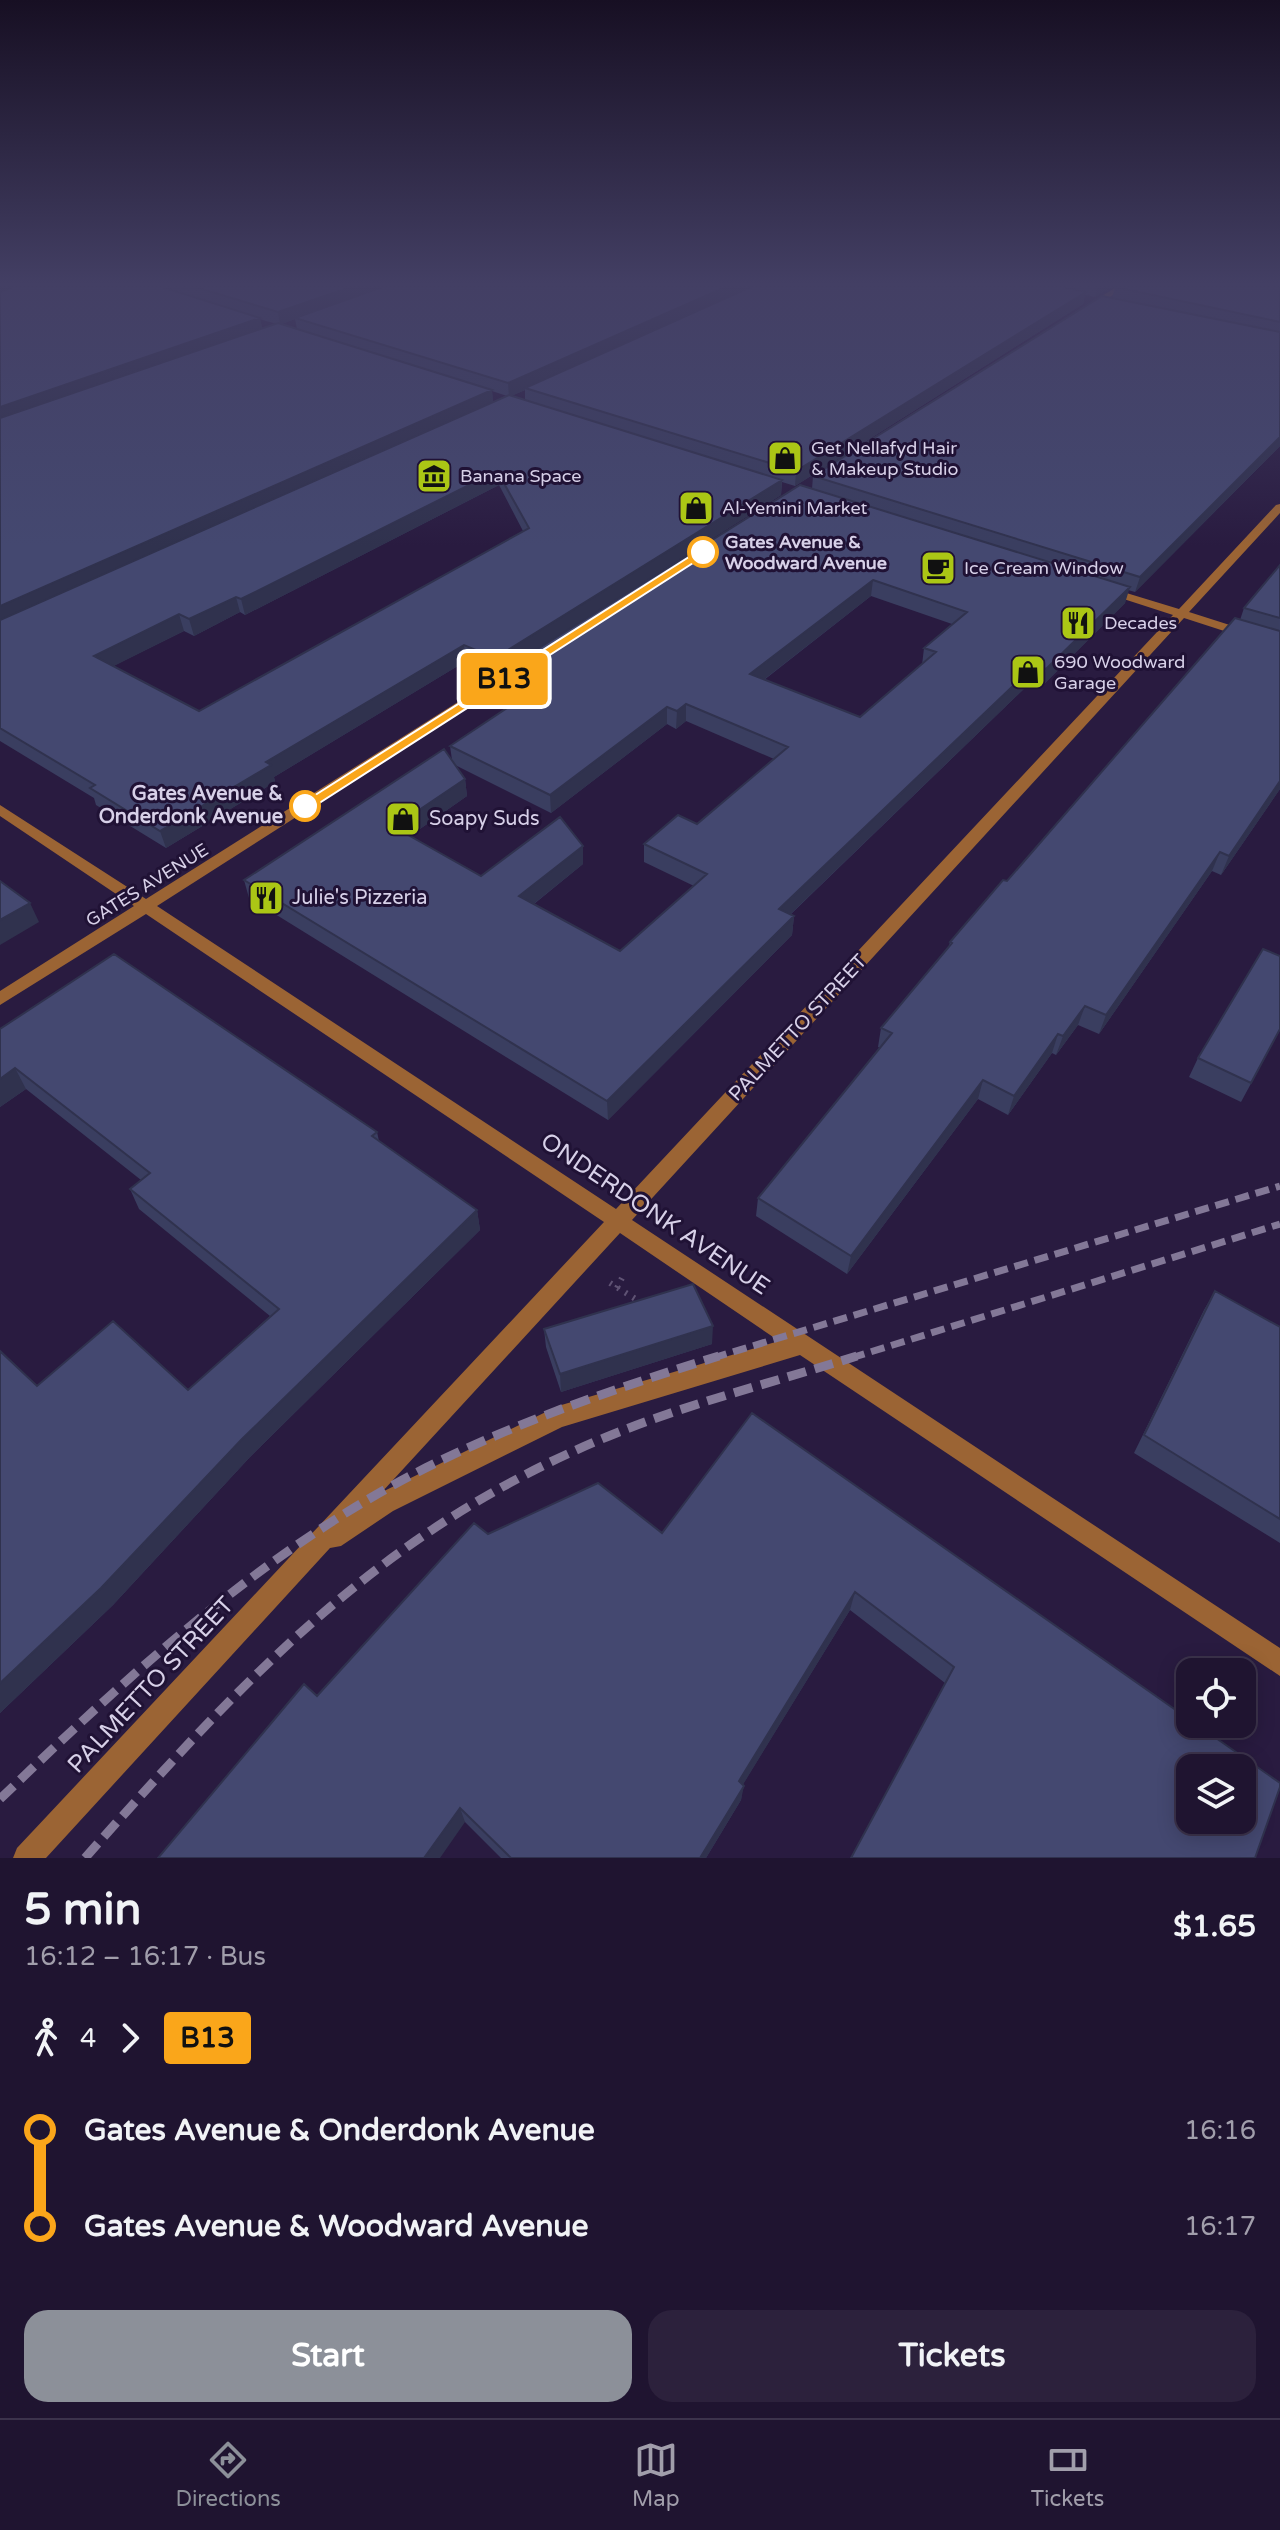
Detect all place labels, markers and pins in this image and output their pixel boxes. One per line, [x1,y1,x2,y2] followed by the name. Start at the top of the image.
[811,437,959,480] place label: Get Nellafyd Hair & Makeup Studio
[766,439,804,477] shop icon: Get Nellafyd Hair & Makeup Studio
[415,457,453,495] museum icon: Banana Space
[460,465,582,487] place label: Banana Space
[677,489,715,527] shop icon: Al-Yemini Market
[722,497,868,519] place label: Al-Yemini Market
[725,531,887,574] place label: Gates Avenue & Woodward Avenue
[688,537,718,567] marker: Gates Avenue & Woodward Avenue
[919,549,957,587] cafe icon: Ice Cream Window
[964,557,1124,579] place label: Ice Cream Window
[1059,604,1097,642] restaurant icon: Decades
[1104,612,1177,634] place label: Decades
[1054,651,1185,694] place label: 690 Woodward Garage
[1009,653,1047,691] shop icon: 690 Woodward Garage
[99,782,283,829] place label: Gates Avenue & Onderdonk Avenue
[290,791,320,821] marker: Gates Avenue & Onderdonk Avenue
[384,800,422,838] shop icon: Soapy Suds
[429,807,540,831] place label: Soapy Suds
[247,879,285,917] restaurant icon: Julie's Pizzeria
[292,886,427,910] place label: Julie's Pizzeria

